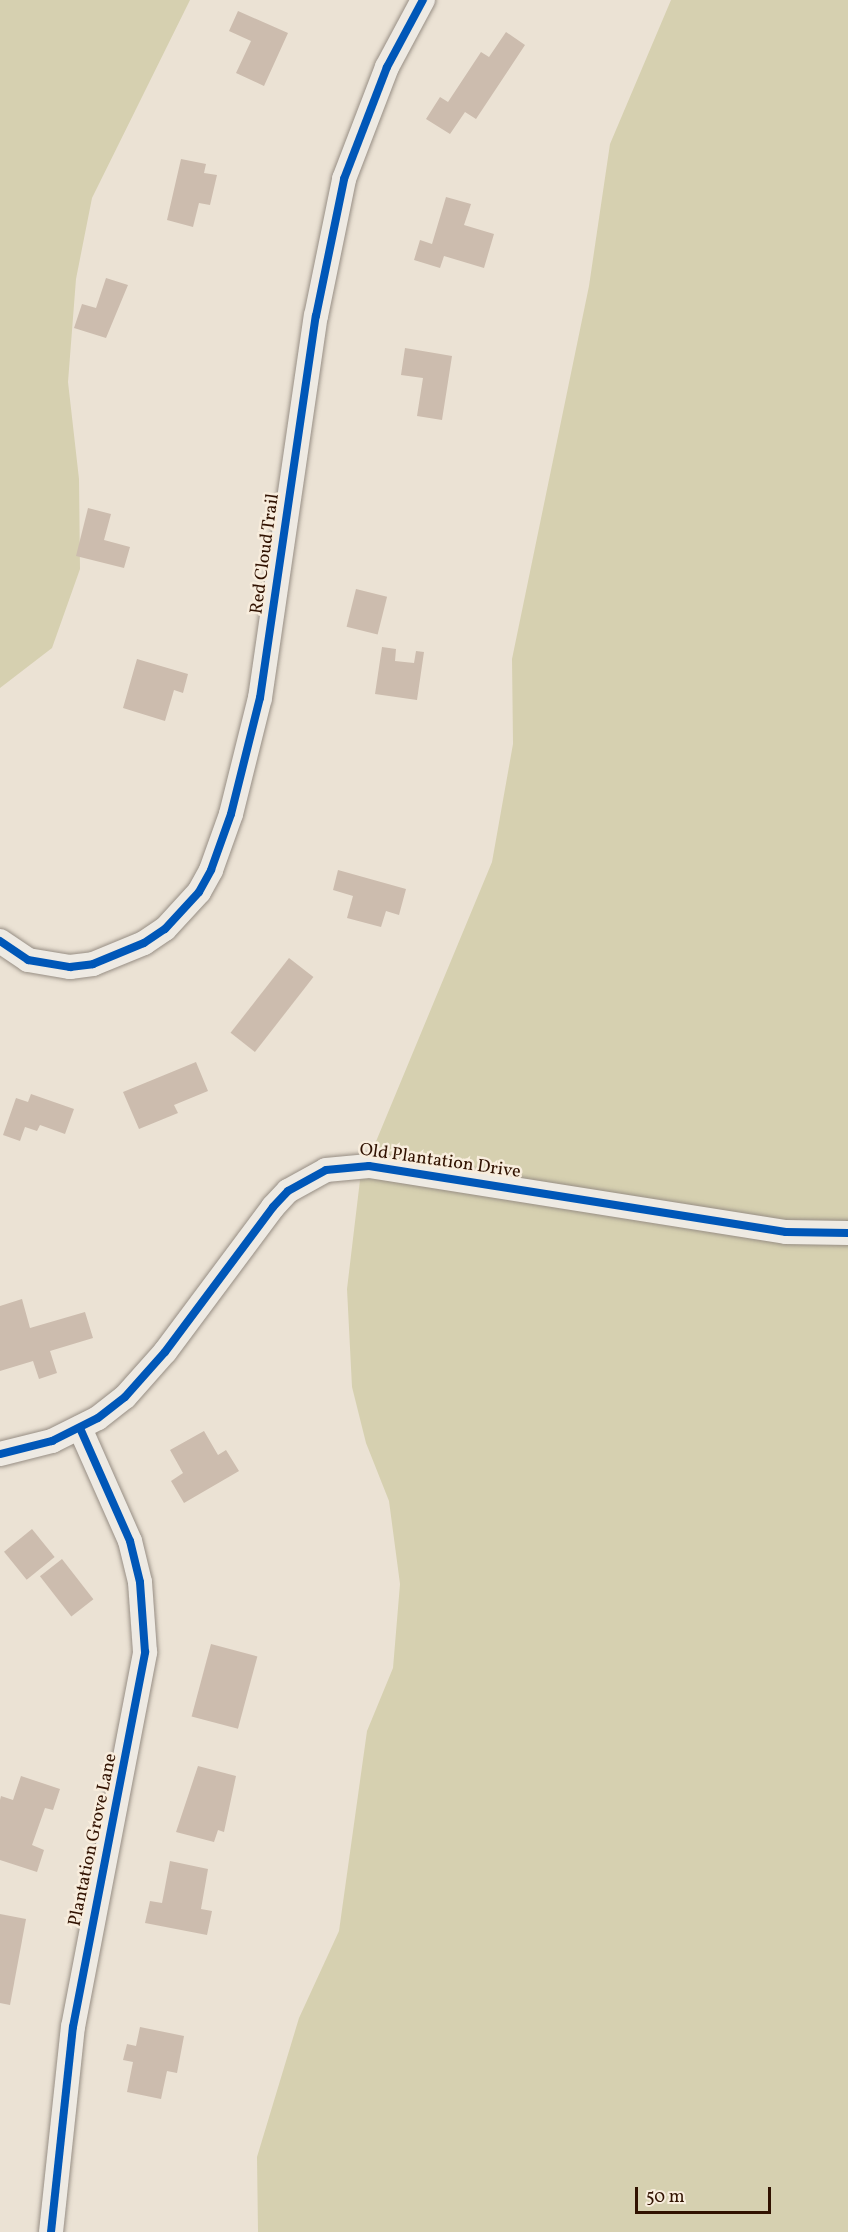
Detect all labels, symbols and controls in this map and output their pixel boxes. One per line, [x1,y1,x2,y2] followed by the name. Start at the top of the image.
[247,492,285,616] street label: Red Cloud Trail
[358,1140,522,1184] street label: Old Plantation Drive
[65,1752,123,1928] street label: Plantation Grove Lane
[638,2175,774,2213] scale bar
[646,2185,685,2210] text: 50 m

